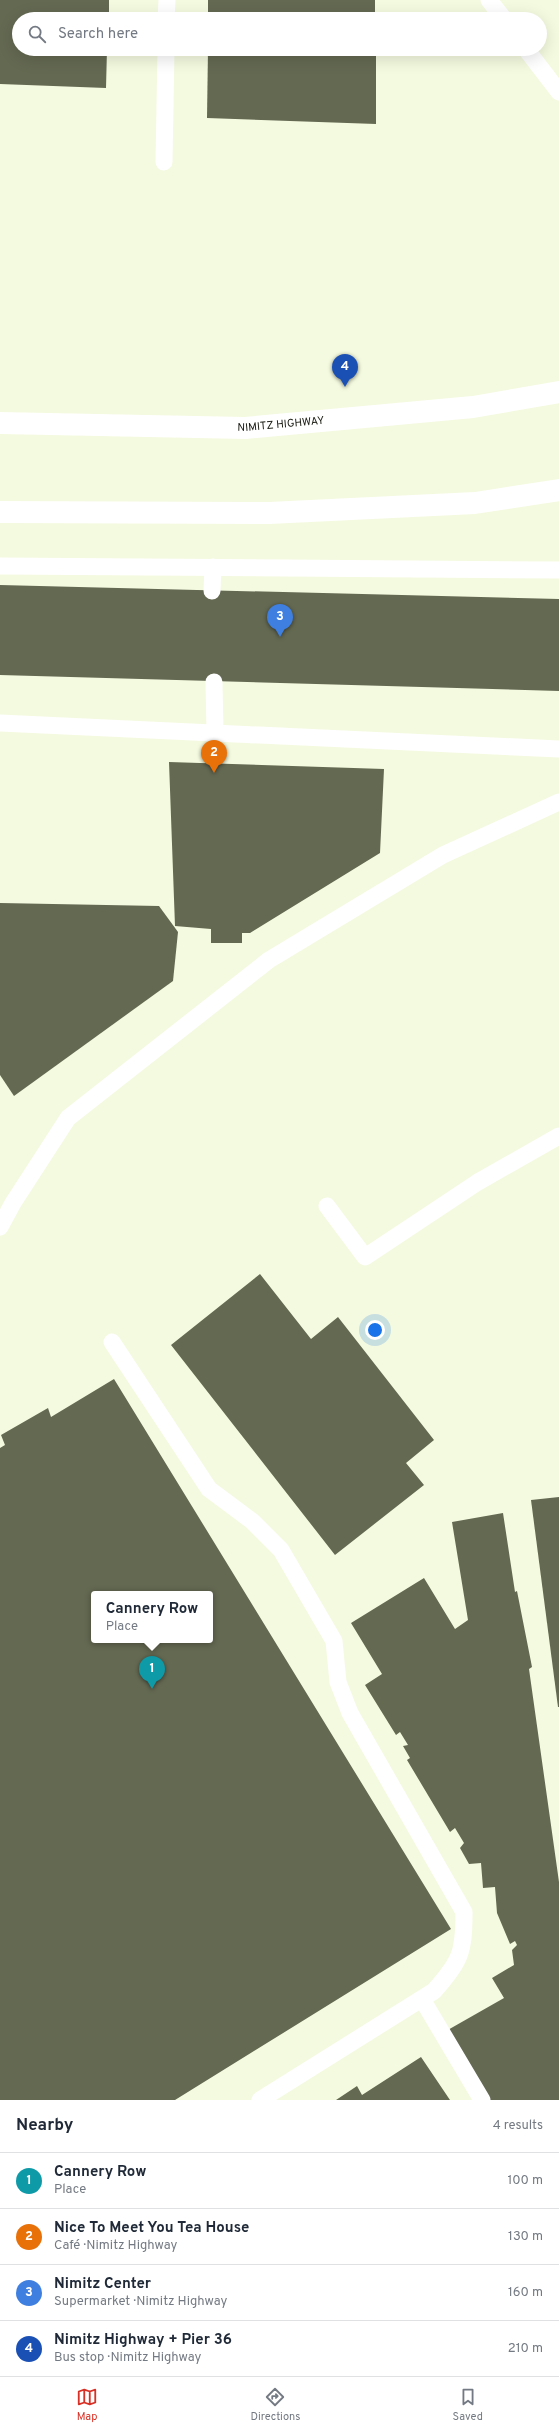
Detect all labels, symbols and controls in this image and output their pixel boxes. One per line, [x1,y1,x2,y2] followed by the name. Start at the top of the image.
[12,12,547,56] search box
[26,23,48,45] icon: search
[58,25,138,44] text: Search here
[332,354,358,387] pin: 4
[237,414,325,435] street label: NIMITZ HIGHWAY
[267,604,293,637] pin: 3
[201,740,227,773] pin: 2
[365,1320,385,1340] your location
[91,1591,213,1643] popup
[106,1600,198,1619] text: Cannery Row
[106,1619,138,1635] text: Place
[139,1656,165,1689] pin: 1
[16,2115,73,2137] text: Nearby
[493,2118,543,2134] text: 4 results
[54,2163,146,2182] text: Cannery Row
[26,2173,32,2189] text: 1
[507,2173,543,2189] text: 100 m
[54,2182,86,2198] text: Place
[54,2219,249,2238] text: Nice To Meet You Tea House
[25,2229,33,2245] text: 2
[508,2229,543,2245] text: 130 m
[54,2238,177,2254] text: Café · Nimitz Highway
[54,2275,151,2294] text: Nimitz Center
[25,2285,33,2301] text: 3
[508,2285,543,2301] text: 160 m
[54,2294,227,2310] text: Supermarket · Nimitz Highway
[54,2331,232,2350] text: Nimitz Highway + Pier 36
[25,2341,33,2357] text: 4
[508,2341,543,2357] text: 210 m
[54,2350,201,2366] text: Bus stop · Nimitz Highway
[76,2386,98,2424] tab: Map
[250,2386,300,2424] tab: Directions
[453,2386,483,2424] tab: Saved

